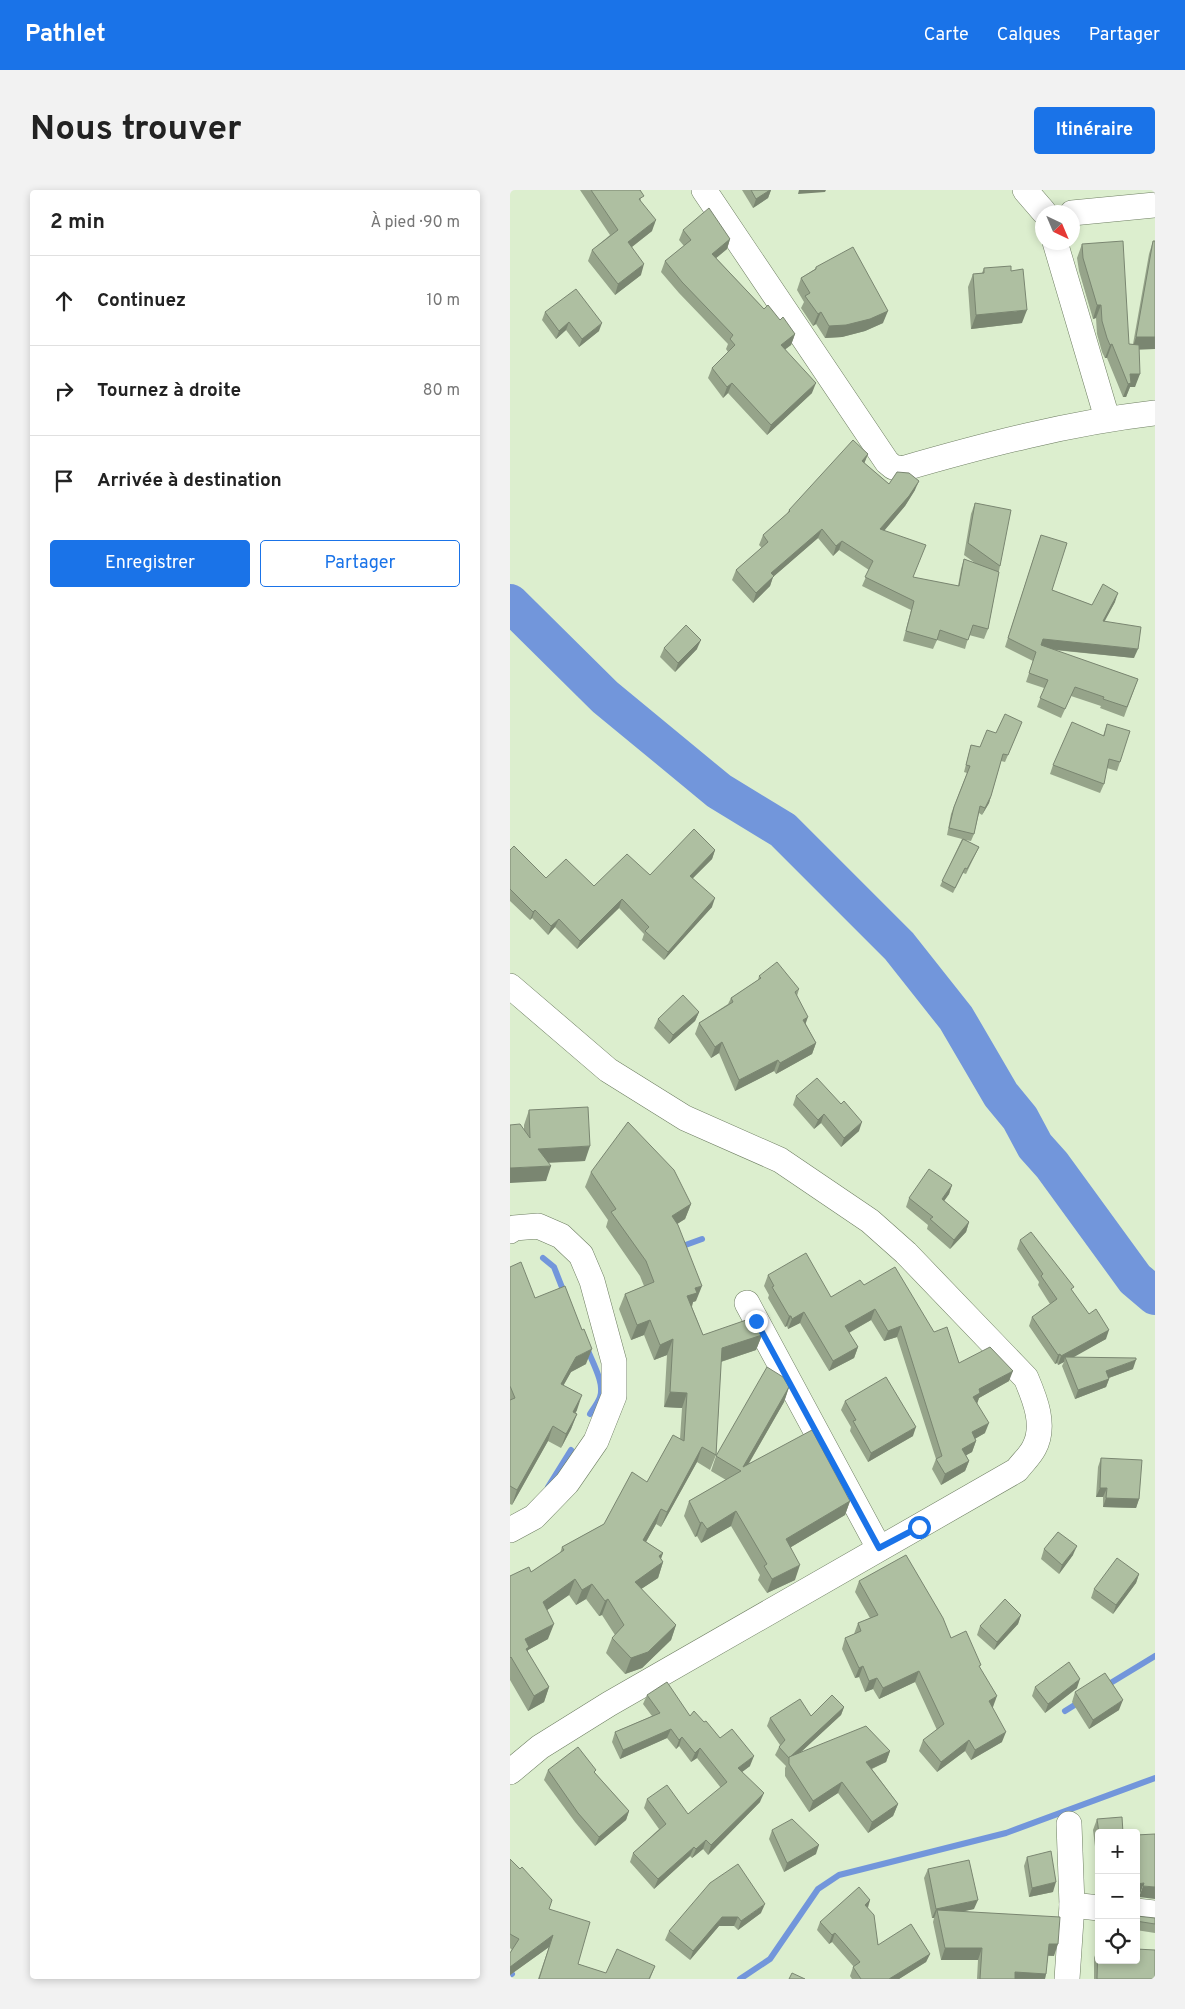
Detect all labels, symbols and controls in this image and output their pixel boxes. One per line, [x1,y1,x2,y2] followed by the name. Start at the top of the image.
[25,20,106,50] text: Pathlet
[924,24,969,47] text: Carte
[997,24,1061,47] text: Calques
[1089,24,1160,47] text: Partager
[1034,107,1155,154] button: Itinéraire
[30,108,242,152] text: Nous trouver
[1035,205,1080,250] north arrow
[50,209,105,236] text: 2 min
[370,213,460,233] text: À pied · 90 m
[50,287,78,315] icon: ahead
[97,289,186,313] text: Continuez
[426,291,460,311] text: 10 m
[50,377,78,405] icon: right
[97,379,241,403] text: Tournez à droite
[423,381,460,401] text: 80 m
[50,467,78,495] icon: arrive
[97,469,282,493] text: Arrivée à destination
[50,540,250,587] button: Enregistrer
[260,540,460,587] button: Partager
[745,1310,768,1333] route end
[908,1516,931,1539] route start
[1095,1829,1140,1964] map controls
[1095,1829,1140,1874] button: +
[1095,1874,1140,1919] button: −
[1095,1919,1140,1964] button: locate

